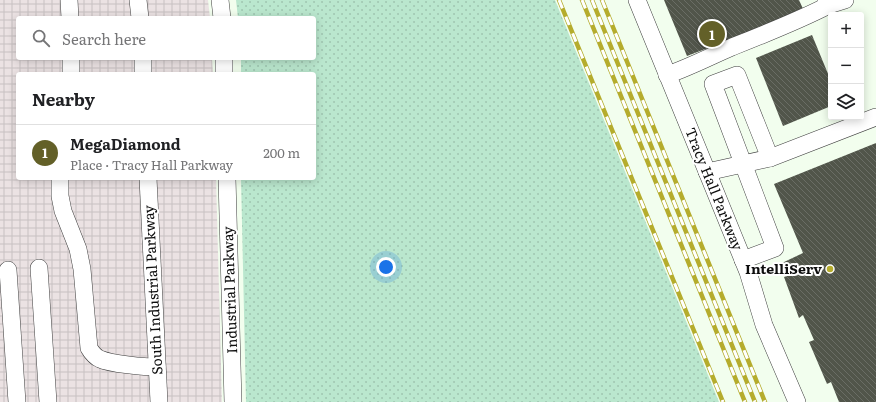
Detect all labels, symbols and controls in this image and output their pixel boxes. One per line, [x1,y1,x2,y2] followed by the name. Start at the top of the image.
[828,12,864,120] map controls
[828,12,864,48] button: +
[16,16,316,60] search box
[699,19,725,49] pin: 1
[30,27,52,49] icon: search
[62,27,146,50] text: Search here
[828,48,864,84] button: −
[828,84,864,120] button: layers
[32,86,95,111] text: Nearby
[681,124,749,254] street label: Tracy Hall Parkway
[70,132,181,155] text: MegaDiamond
[42,143,48,162] text: 1
[263,143,300,162] text: 200 m
[70,155,233,174] text: Place · Tracy Hall Parkway
[138,204,166,375] street label: South Industrial Parkway
[217,225,241,354] street label: Industrial Parkway
[376,257,396,277] your location
[745,258,822,278] place label: IntelliServ
[825,264,835,274] marker: IntelliServ

